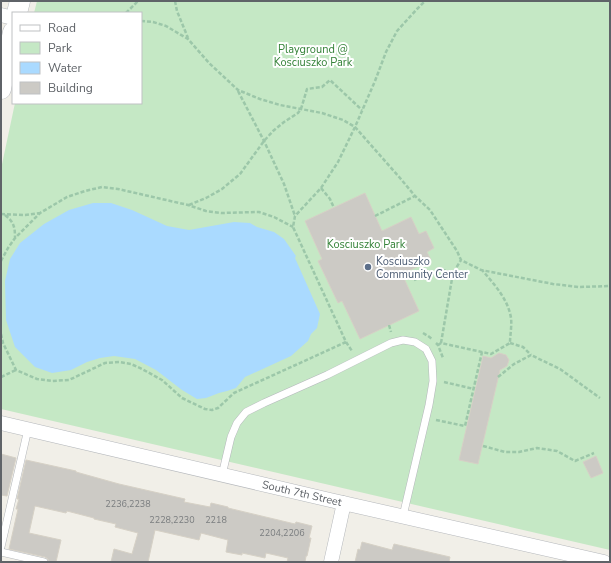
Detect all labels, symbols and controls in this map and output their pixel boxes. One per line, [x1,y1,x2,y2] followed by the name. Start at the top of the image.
[12,12,142,104] legend
[48,20,76,36] text: Road
[48,40,73,56] text: Park
[274,42,353,70] park label: Playground @ Kosciuszko Park
[48,60,82,76] text: Water
[48,80,93,96] text: Building
[327,237,406,252] park label: Kosciuszko Park
[376,254,468,282] place label: Kosciuszko Community Center
[363,262,373,272] marker: Kosciuszko Community Center
[260,477,343,510] street label: South 7th Street
[105,498,151,510] house number: 2236,2238
[149,514,195,526] house number: 2228,2230
[205,514,227,526] house number: 2218
[259,527,305,539] house number: 2204,2206

